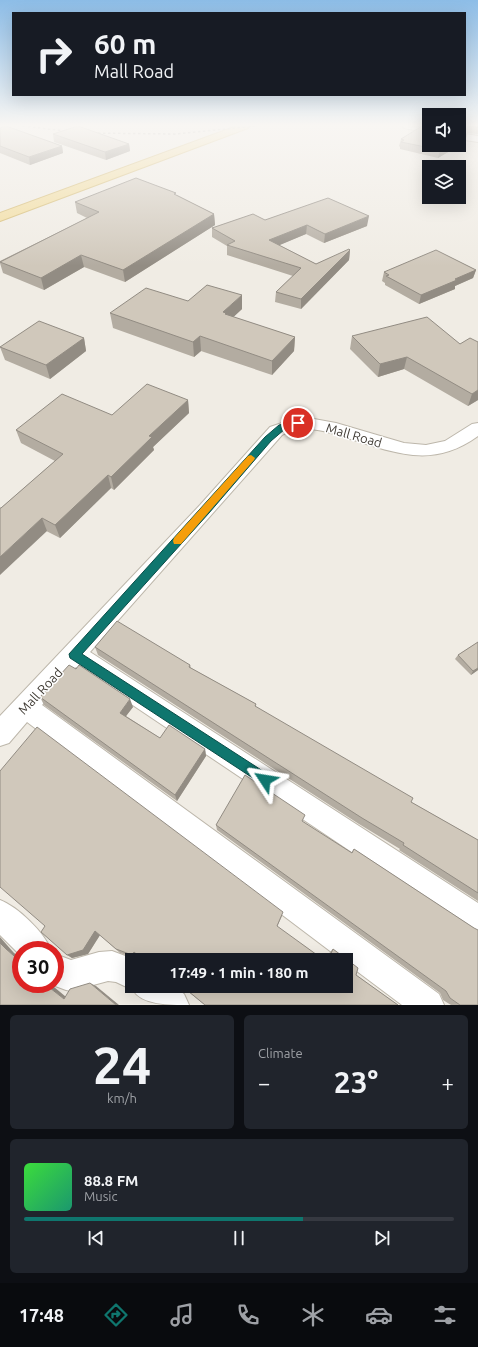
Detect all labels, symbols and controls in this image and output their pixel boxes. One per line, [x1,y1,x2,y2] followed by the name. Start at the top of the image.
[28,28,80,80] icon: right
[94,28,156,59] text: 60 m
[94,61,174,81] text: Mall Road
[422,108,466,204] map controls
[422,108,466,152] button: sound
[422,160,466,204] button: layers
[281,406,315,440] pin
[287,412,309,434] icon: arrive
[324,420,384,450] street label: Mall Road
[15,665,65,717] street label: Mall Road
[244,759,286,801] position arrow
[12,941,64,993] speed limit sign: 30
[170,964,308,981] text: 17:49 · 1 min · 180 m
[93,1036,151,1094] text: 24
[258,1046,303,1060] text: Climate
[334,1065,378,1099] text: 23°
[258,1070,270,1095] text: −
[442,1070,454,1095] text: +
[107,1091,137,1105] text: km/h
[84,1172,138,1189] text: 88.8 FM
[84,1189,118,1203] text: Music
[85,1227,107,1249] icon: previous
[228,1227,250,1249] icon: pause
[371,1227,393,1249] icon: next
[102,1301,130,1329] icon: directions
[168,1301,196,1329] icon: music
[234,1301,262,1329] icon: phone
[299,1301,327,1329] icon: climate
[365,1301,393,1329] icon: car
[431,1301,459,1329] icon: filters
[19,1305,64,1325] text: 17:48

